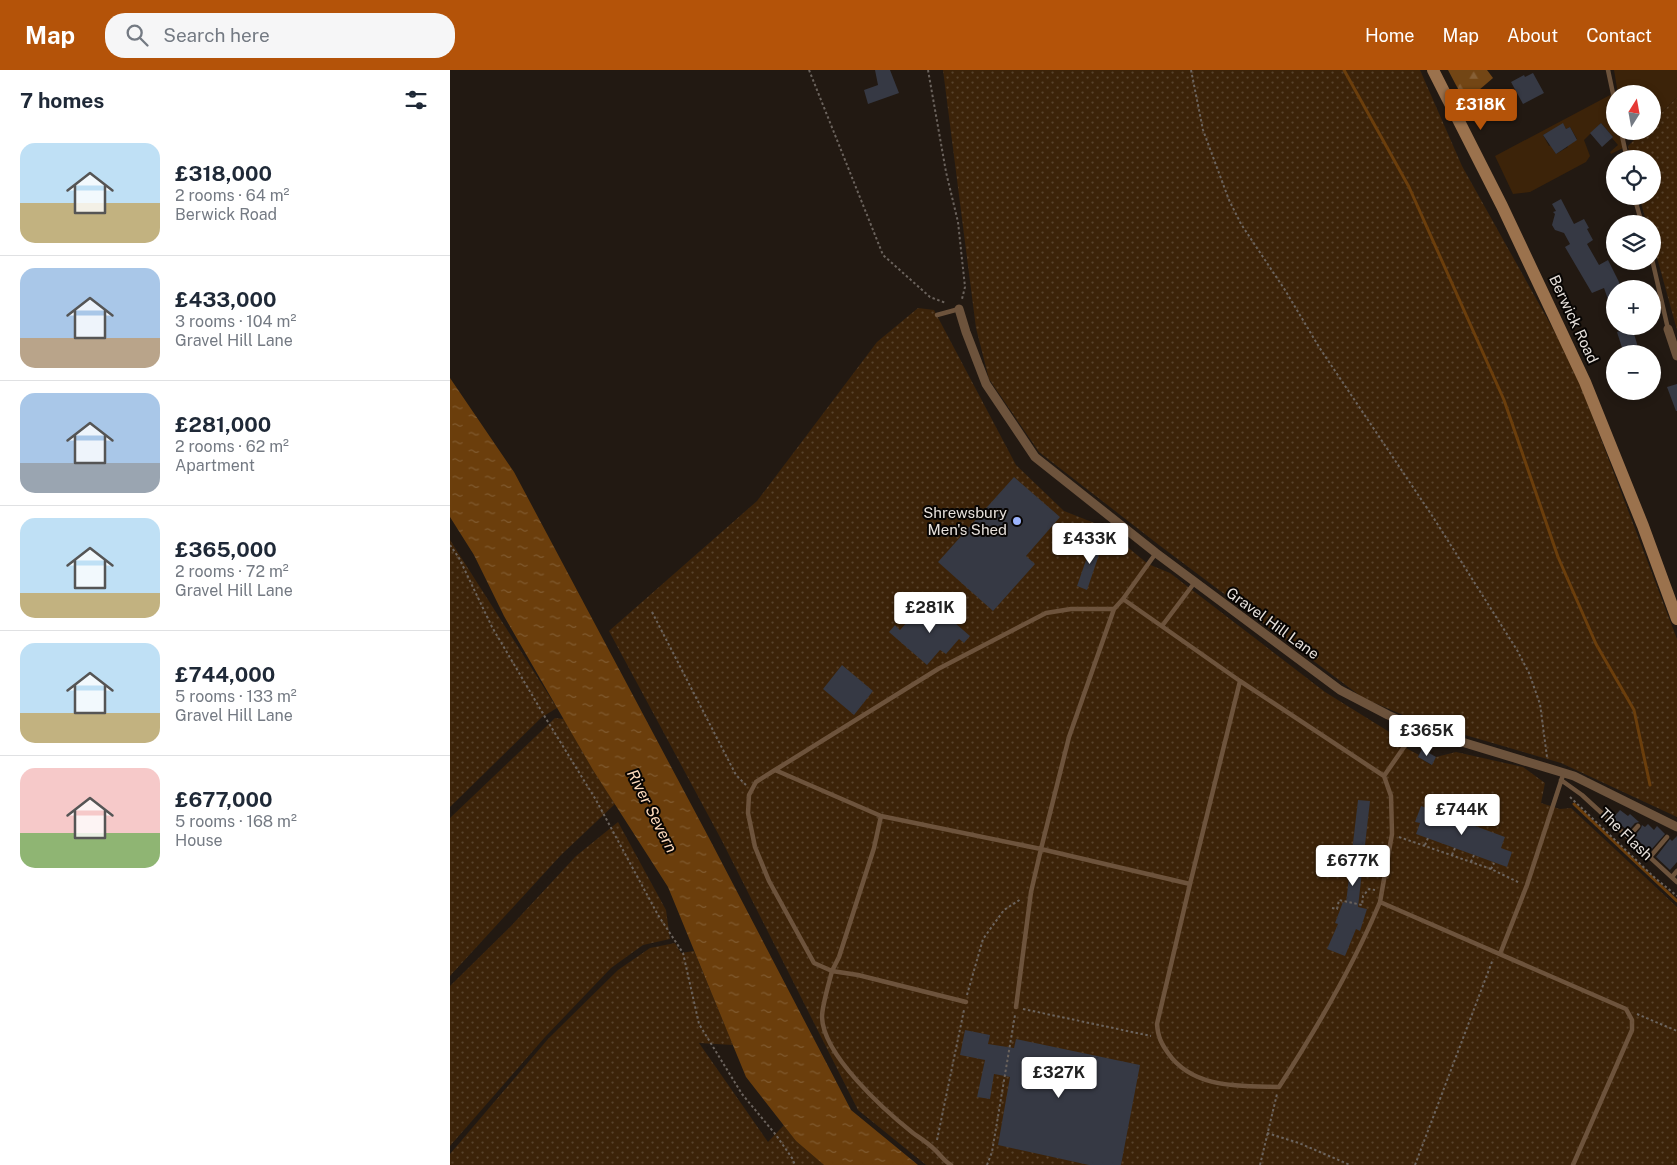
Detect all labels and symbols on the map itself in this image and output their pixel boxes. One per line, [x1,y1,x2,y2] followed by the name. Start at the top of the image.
[1606,85,1661,140] north arrow
[1446,88,1516,131] pin: £318K
[1546,272,1602,366] street label: Berwick Road
[923,504,1007,538] place label: Shrewsbury Men's Shed
[1011,515,1023,527] marker: Shrewsbury Men's Shed
[1055,522,1125,565] pin: £433K
[1223,584,1323,662] street label: Gravel Hill Lane
[895,592,965,634] pin: £281K
[1392,714,1462,757] pin: £365K
[623,766,681,856] water label: River Severn
[1427,794,1497,836] pin: £744K
[1596,804,1656,864] street label: The Flash
[1318,844,1388,887] pin: £677K
[1024,1056,1094,1099] pin: £327K

